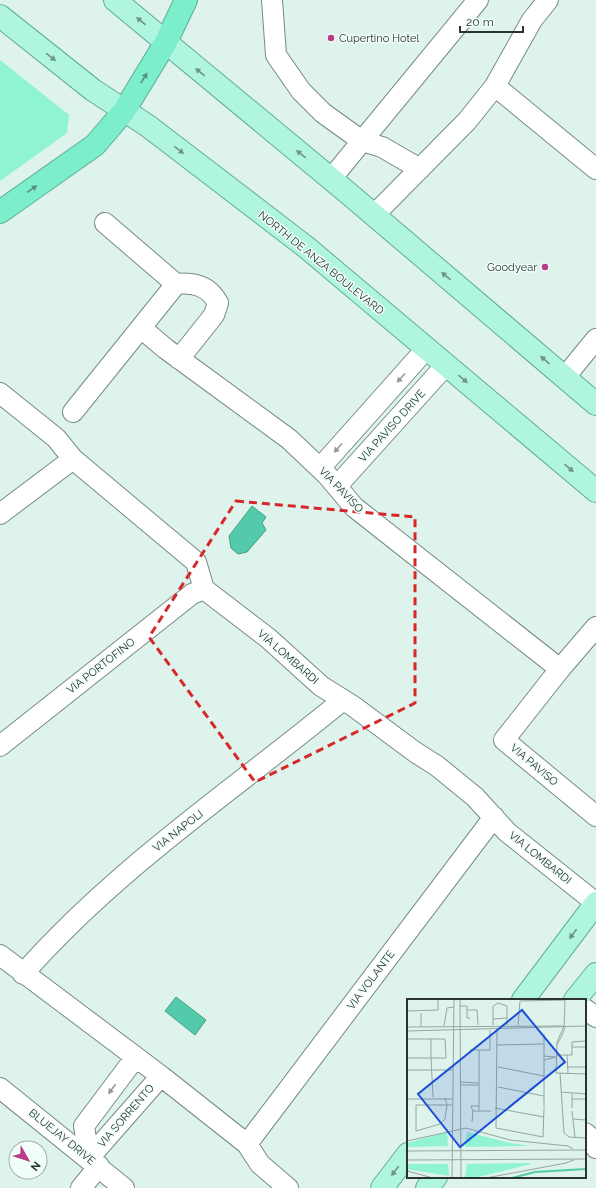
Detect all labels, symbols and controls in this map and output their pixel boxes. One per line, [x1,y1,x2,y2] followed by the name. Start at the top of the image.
[460,8,523,34] scale bar
[466,15,494,29] text: 20 m
[135,17,146,26] one-way arrow
[339,32,420,45] place label: Cupertino Hotel
[326,33,336,43] marker: Cupertino Hotel
[46,53,57,62] one-way arrow
[195,67,206,76] one-way arrow
[140,72,148,83] one-way arrow
[173,146,184,154] one-way arrow
[296,150,306,159] one-way arrow
[27,185,37,193] one-way arrow
[256,208,386,318] street label: NORTH DE ANZA BOULEVARD
[487,261,537,274] place label: Goodyear
[540,262,550,272] marker: Goodyear
[441,272,451,281] one-way arrow
[540,356,550,365] one-way arrow
[397,373,406,384] one-way arrow
[457,375,468,384] one-way arrow
[356,387,428,465] street label: VIA PAVISO DRIVE
[333,443,343,453] one-way arrow
[564,464,574,473] one-way arrow
[316,465,366,515] street label: VIA PAVISO
[255,627,321,687] street label: VIA LOMBARDI
[64,635,138,697] street label: VIA PORTOFINO
[507,741,561,789] street label: VIA PAVISO
[150,807,206,855] street label: VIA NAPOLI
[506,829,574,887] street label: VIA LOMBARDI
[568,929,577,940] one-way arrow
[344,948,398,1012] street label: VIA VOLANTE
[407,999,586,1178] inset map
[95,1082,157,1150] street label: VIA SORRENTO
[107,1084,116,1095] one-way arrow
[26,1106,98,1168] street label: BLUEJAY DRIVE
[8,1140,48,1180] north arrow
[28,1159,43,1173] text: N
[391,1165,399,1176] one-way arrow

